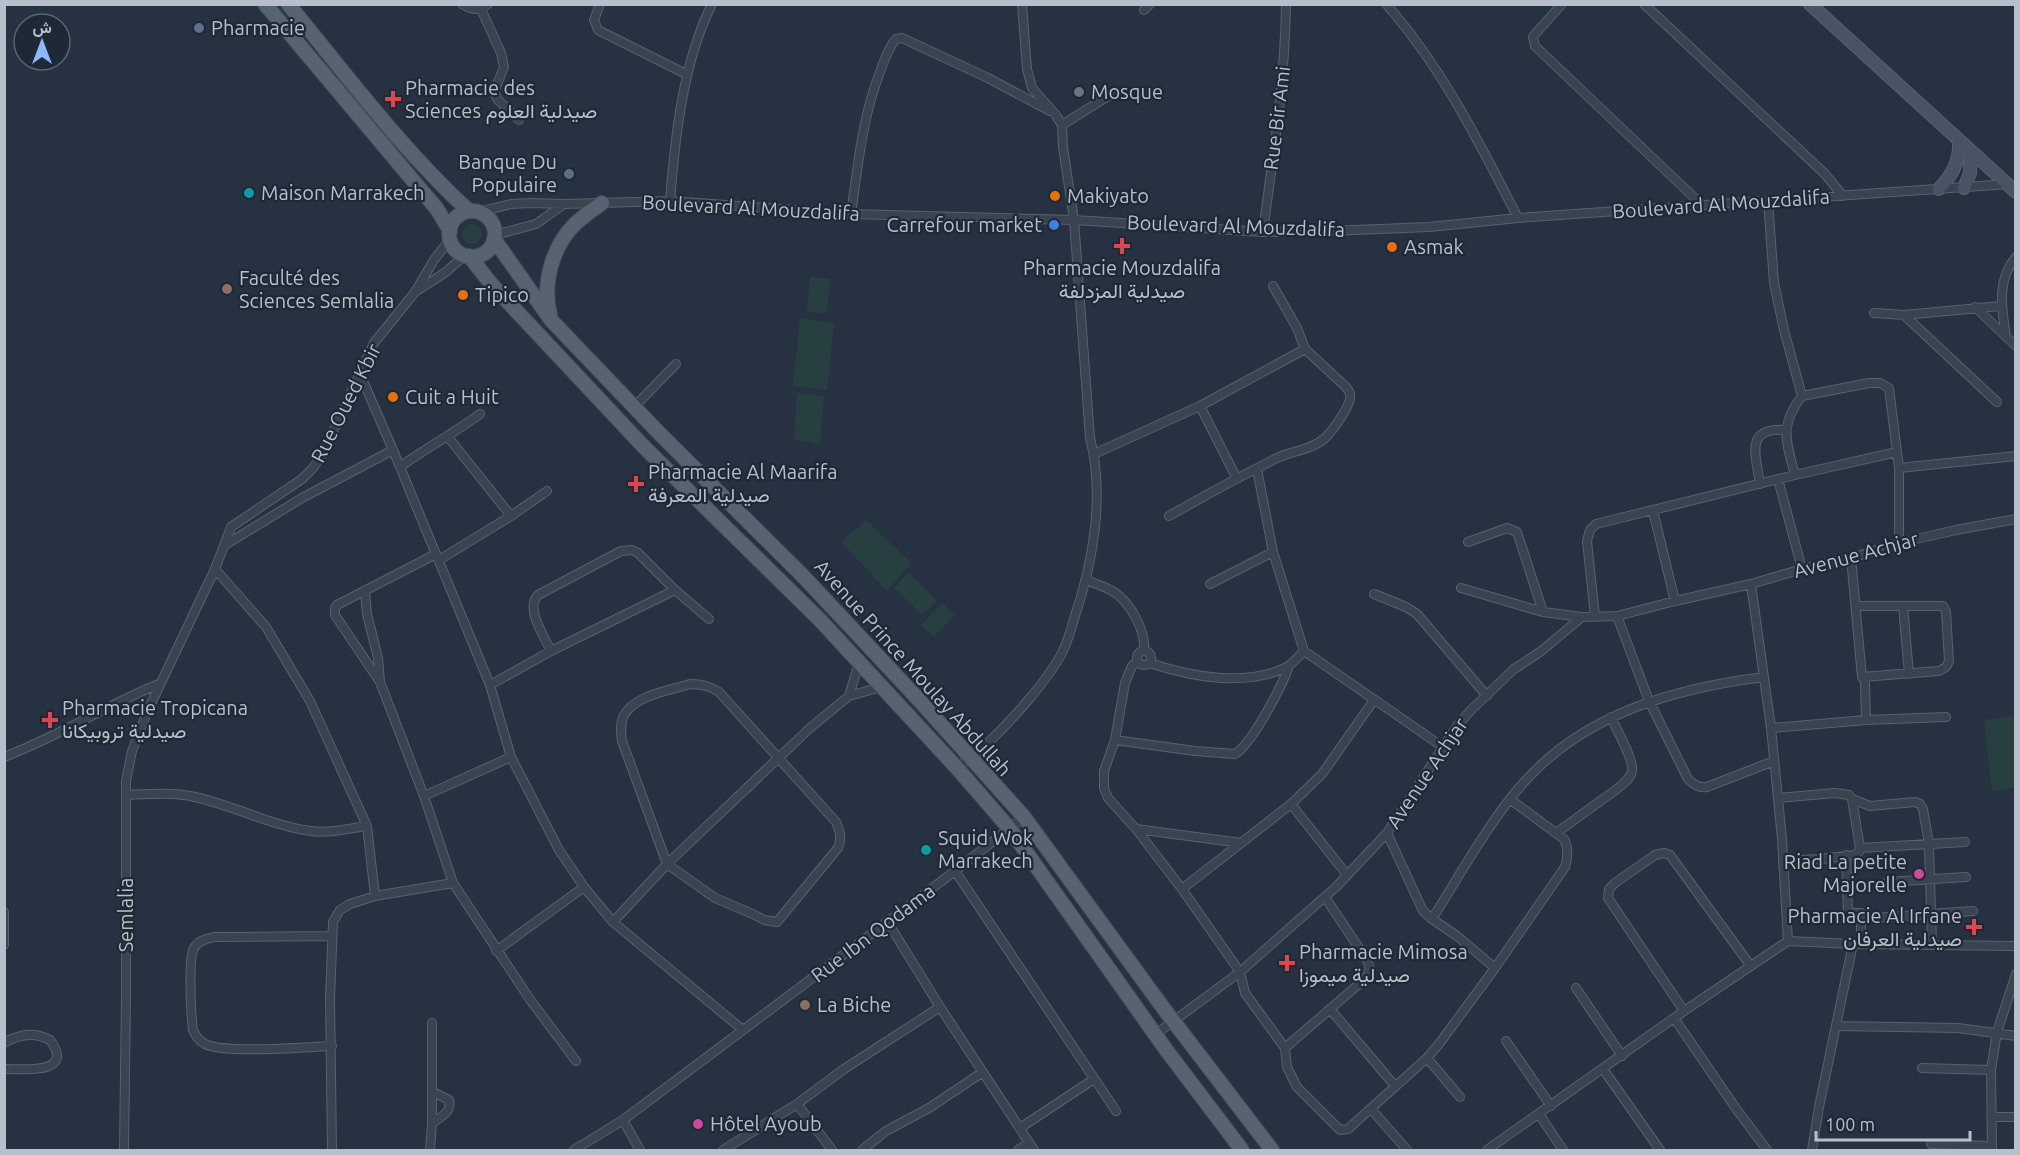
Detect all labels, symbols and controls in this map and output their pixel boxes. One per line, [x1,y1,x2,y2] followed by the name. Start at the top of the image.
[12,12,72,72] north arrow
[211,16,305,39] place label: Pharmacie
[32,18,52,37] text: ش
[192,21,206,35] marker: Pharmacie
[1259,65,1294,171] street label: Rue Bir Ami
[405,76,597,124] place label: Pharmacie des Sciences صيدلية العلوم
[1091,80,1163,103] place label: Mosque
[1072,85,1086,99] marker: Mosque
[386,92,400,106] marker: Pharmacie des Sciences صيدلية العلوم
[458,150,557,196] place label: Banque Du Populaire
[562,167,576,181] marker: Banque Du Populaire
[261,181,425,204] place label: Maison Marrakech
[1067,184,1149,207] place label: Makiyato
[1611,184,1831,223] street label: Boulevard Al Mouzdalifa
[242,186,256,200] marker: Maison Marrakech
[1048,189,1062,203] marker: Makiyato
[641,190,861,225] street label: Boulevard Al Mouzdalifa
[1127,210,1345,241] street label: Boulevard Al Mouzdalifa
[887,213,1042,236] place label: Carrefour market
[1047,218,1061,232] marker: Carrefour market
[1404,235,1464,258] place label: Asmak
[1115,239,1129,253] marker: Pharmacie Mouzdalifa صيدلية المزدلفة
[1385,240,1399,254] marker: Asmak
[1023,256,1221,304] place label: Pharmacie Mouzdalifa صيدلية المزدلفة
[239,266,394,312] place label: Faculté des Sciences Semlalia
[220,282,234,296] marker: Faculté des Sciences Semlalia
[475,283,529,306] place label: Tipico
[456,288,470,302] marker: Tipico
[306,339,386,466] street label: Rue Oued Kbir
[405,385,499,408] place label: Cuit a Huit
[386,390,400,404] marker: Cuit a Huit
[648,460,838,508] place label: Pharmacie Al Maarifa صيدلية المعرفة
[629,477,643,491] marker: Pharmacie Al Maarifa صيدلية المعرفة
[1791,527,1921,582] street label: Avenue Achjar
[810,555,1017,780] street label: Avenue Prince Moulay Abdullah
[62,696,248,744] place label: Pharmacie Tropicana صيدلية تروبيكانا
[43,713,57,727] marker: Pharmacie Tropicana صيدلية تروبيكانا
[1381,713,1472,832] street label: Avenue Achjar
[938,826,1033,872] place label: Squid Wok Marrakech
[919,843,933,857] marker: Squid Wok Marrakech
[1784,850,1907,896] place label: Riad La petite Majorelle
[1912,867,1926,881] marker: Riad La petite Majorelle
[114,878,137,952] street label: Semlalia
[806,879,939,987] street label: Rue Ibn Qodama
[1788,904,1962,952] place label: Pharmacie Al Irfane صيدلية العرفان
[1967,920,1981,934] marker: Pharmacie Al Irfane صيدلية العرفان
[1299,940,1468,988] place label: Pharmacie Mimosa صيدلية ميموزا
[1280,956,1294,970] marker: Pharmacie Mimosa صيدلية ميموزا
[817,993,891,1016] place label: La Biche
[798,998,812,1012] marker: La Biche
[1816,1104,1970,1142] scale bar
[710,1112,822,1135] place label: Hôtel Ayoub
[1825,1114,1875,1134] text: 100 m
[691,1117,705,1131] marker: Hôtel Ayoub

